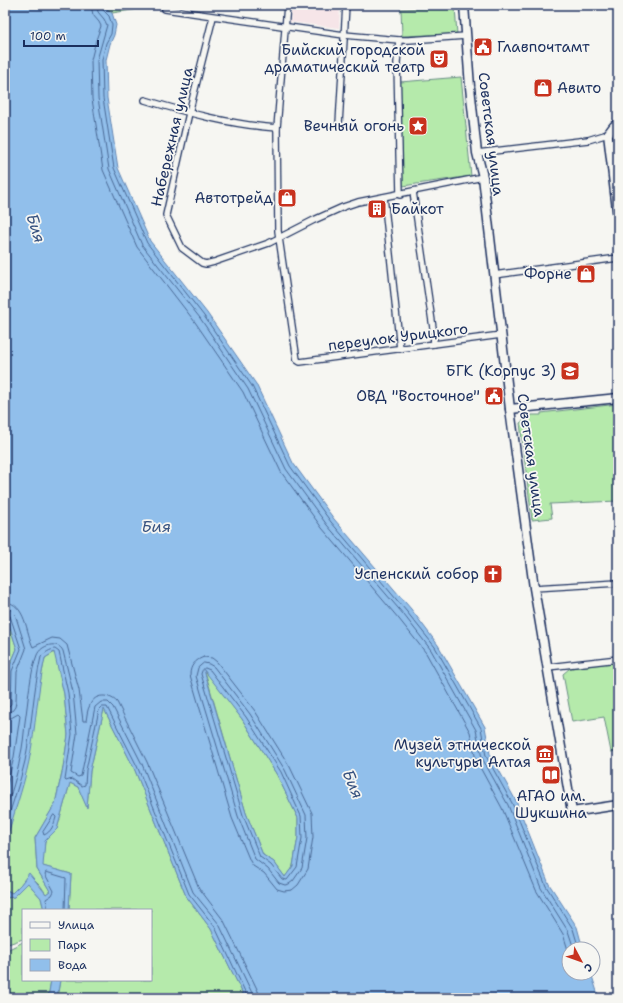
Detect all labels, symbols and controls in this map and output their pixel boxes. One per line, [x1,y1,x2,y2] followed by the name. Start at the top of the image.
[24,22,98,48] scale bar
[30,28,66,44] text: 100 m
[472,36,494,58] public building icon: Главпочтамт
[497,37,590,57] place label: Главпочтамт
[264,40,425,77] place label: Бийский городской драматический театр
[428,48,450,70] theatre icon: Бийский городской драматический театр
[146,65,198,209] street label: Набережная улица
[474,71,509,197] street label: Советская улица
[532,77,554,99] shop icon: Авито
[557,78,601,98] place label: Авито
[407,115,429,137] place icon: Вечный огонь
[304,116,404,136] place label: Вечный огонь
[276,187,298,209] shop icon: Автотрейд
[194,188,273,208] place label: Автотрейд
[366,198,388,220] building icon: Байкот
[391,199,444,219] place label: Байкот
[21,211,51,245] water label: Бия
[575,263,597,285] shop icon: Форне
[524,264,572,284] place label: Форне
[327,318,469,356] street label: переулок Урицкого
[559,360,581,382] school or university icon: БГК (Корпус 3)
[446,361,556,381] place label: БГК (Корпус 3)
[483,385,505,407] public building icon: ОВД "Восточное"
[356,386,480,406] place label: ОВД "Восточное"
[512,392,550,518] street label: Советская улица
[141,516,171,537] water label: Бия
[482,563,504,585] church icon: Успенский собор
[354,564,479,584] place label: Успенский собор
[394,735,531,772] place label: Музей этнической культуры Алтая
[534,743,556,765] museum icon: Музей этнической культуры Алтая
[540,764,562,786] library icon: АГАО им. Шукшина
[338,766,369,802] water label: Бия
[515,786,588,823] place label: АГАО им. Шукшина
[22,909,152,981] legend
[58,917,95,933] text: Улица
[58,937,87,953] text: Парк
[561,941,601,981] north arrow
[58,957,87,973] text: Вода
[580,960,596,975] text: С

